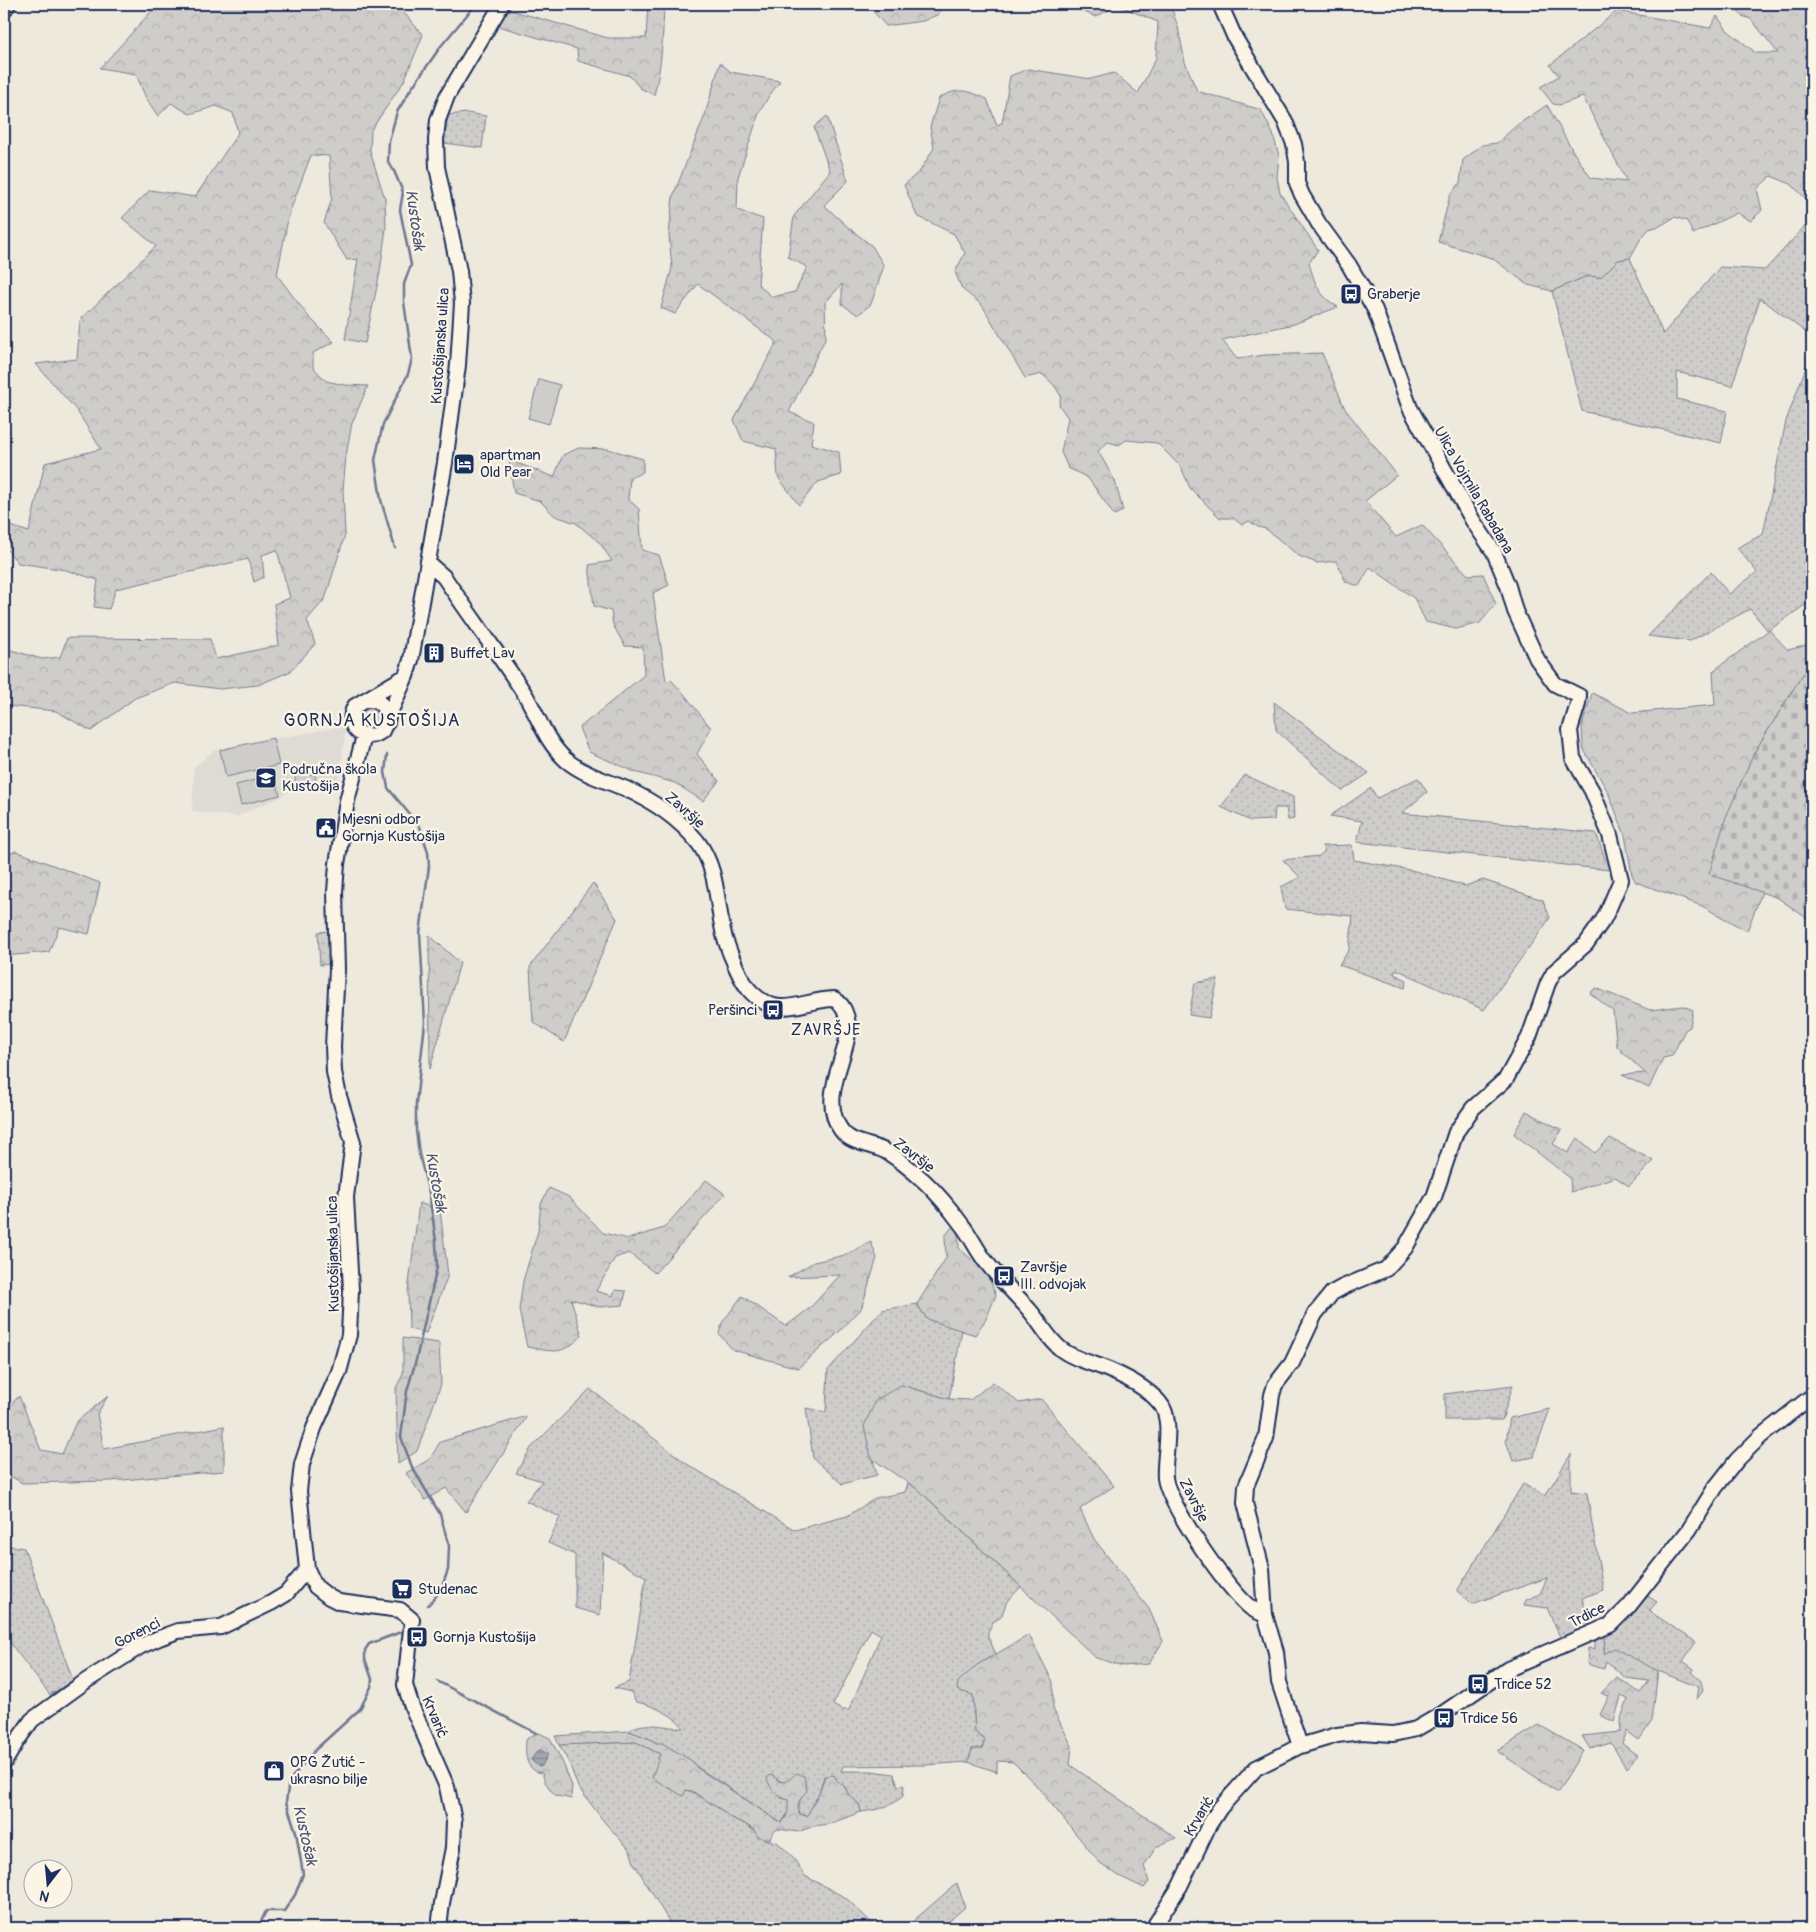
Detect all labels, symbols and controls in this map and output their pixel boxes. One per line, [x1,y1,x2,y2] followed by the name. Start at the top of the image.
[401,188,429,253] water label: Kustošak
[1339,282,1363,306] bus stop icon: Graberje
[1367,285,1421,304] place label: Graberje
[427,287,454,405] street label: Kustošijanska ulica
[1429,423,1518,557] street label: Ulica Vojmila Rabadana
[480,446,541,482] place label: apartman Old Pear
[452,452,476,476] hotel icon: apartman Old Pear
[422,641,446,665] building icon: Buffet Lav
[450,644,515,663] place label: Buffet Lav
[284,708,460,732] district label: GORNJA KUSTOŠIJA
[282,760,377,796] place label: Područna škola Kustošija
[254,766,278,790] school or university icon: Područna škola Kustošija
[661,788,709,833] street label: Završje
[342,810,445,846] place label: Mjesni odbor Gornja Kustošija
[314,816,338,840] public building icon: Mjesni odbor Gornja Kustošija
[761,998,785,1022] bus stop icon: Peršinci
[708,1001,757,1020] place label: Peršinci
[791,1019,861,1040] district label: ZAVRŠJE
[889,1134,939,1177] street label: Završje
[421,1150,451,1215] water label: Kustošak
[323,1195,344,1313] street label: Kustošijanska ulica
[1020,1258,1087,1294] place label: Završje III. odvojak
[992,1264,1016,1288] bus stop icon: Završje III. odvojak
[1174,1475,1213,1526] street label: Završje
[390,1577,414,1601] supermarket icon: Studenac
[418,1580,478,1599] place label: Studenac
[1566,1598,1609,1633] street label: Trdice
[111,1614,164,1653] street label: Gorenci
[405,1625,429,1649] bus stop icon: Gornja Kustošija
[433,1628,536,1647] place label: Gornja Kustošija
[1466,1672,1490,1696] bus stop icon: Trdice 52
[1494,1675,1552,1694] place label: Trdice 52
[417,1693,452,1741] street label: Krvarić
[1432,1706,1456,1730] bus stop icon: Trdice 56
[1460,1709,1518,1728] place label: Trdice 56
[290,1753,368,1789] place label: OPG Žutić - ukrasno bilje
[262,1759,286,1783] shop icon: OPG Žutić - ukrasno bilje
[1180,1792,1219,1840] street label: Krvarić
[288,1803,322,1869] water label: Kustošak
[22,1860,72,1910] north arrow
[38,1887,51,1905] text: N

